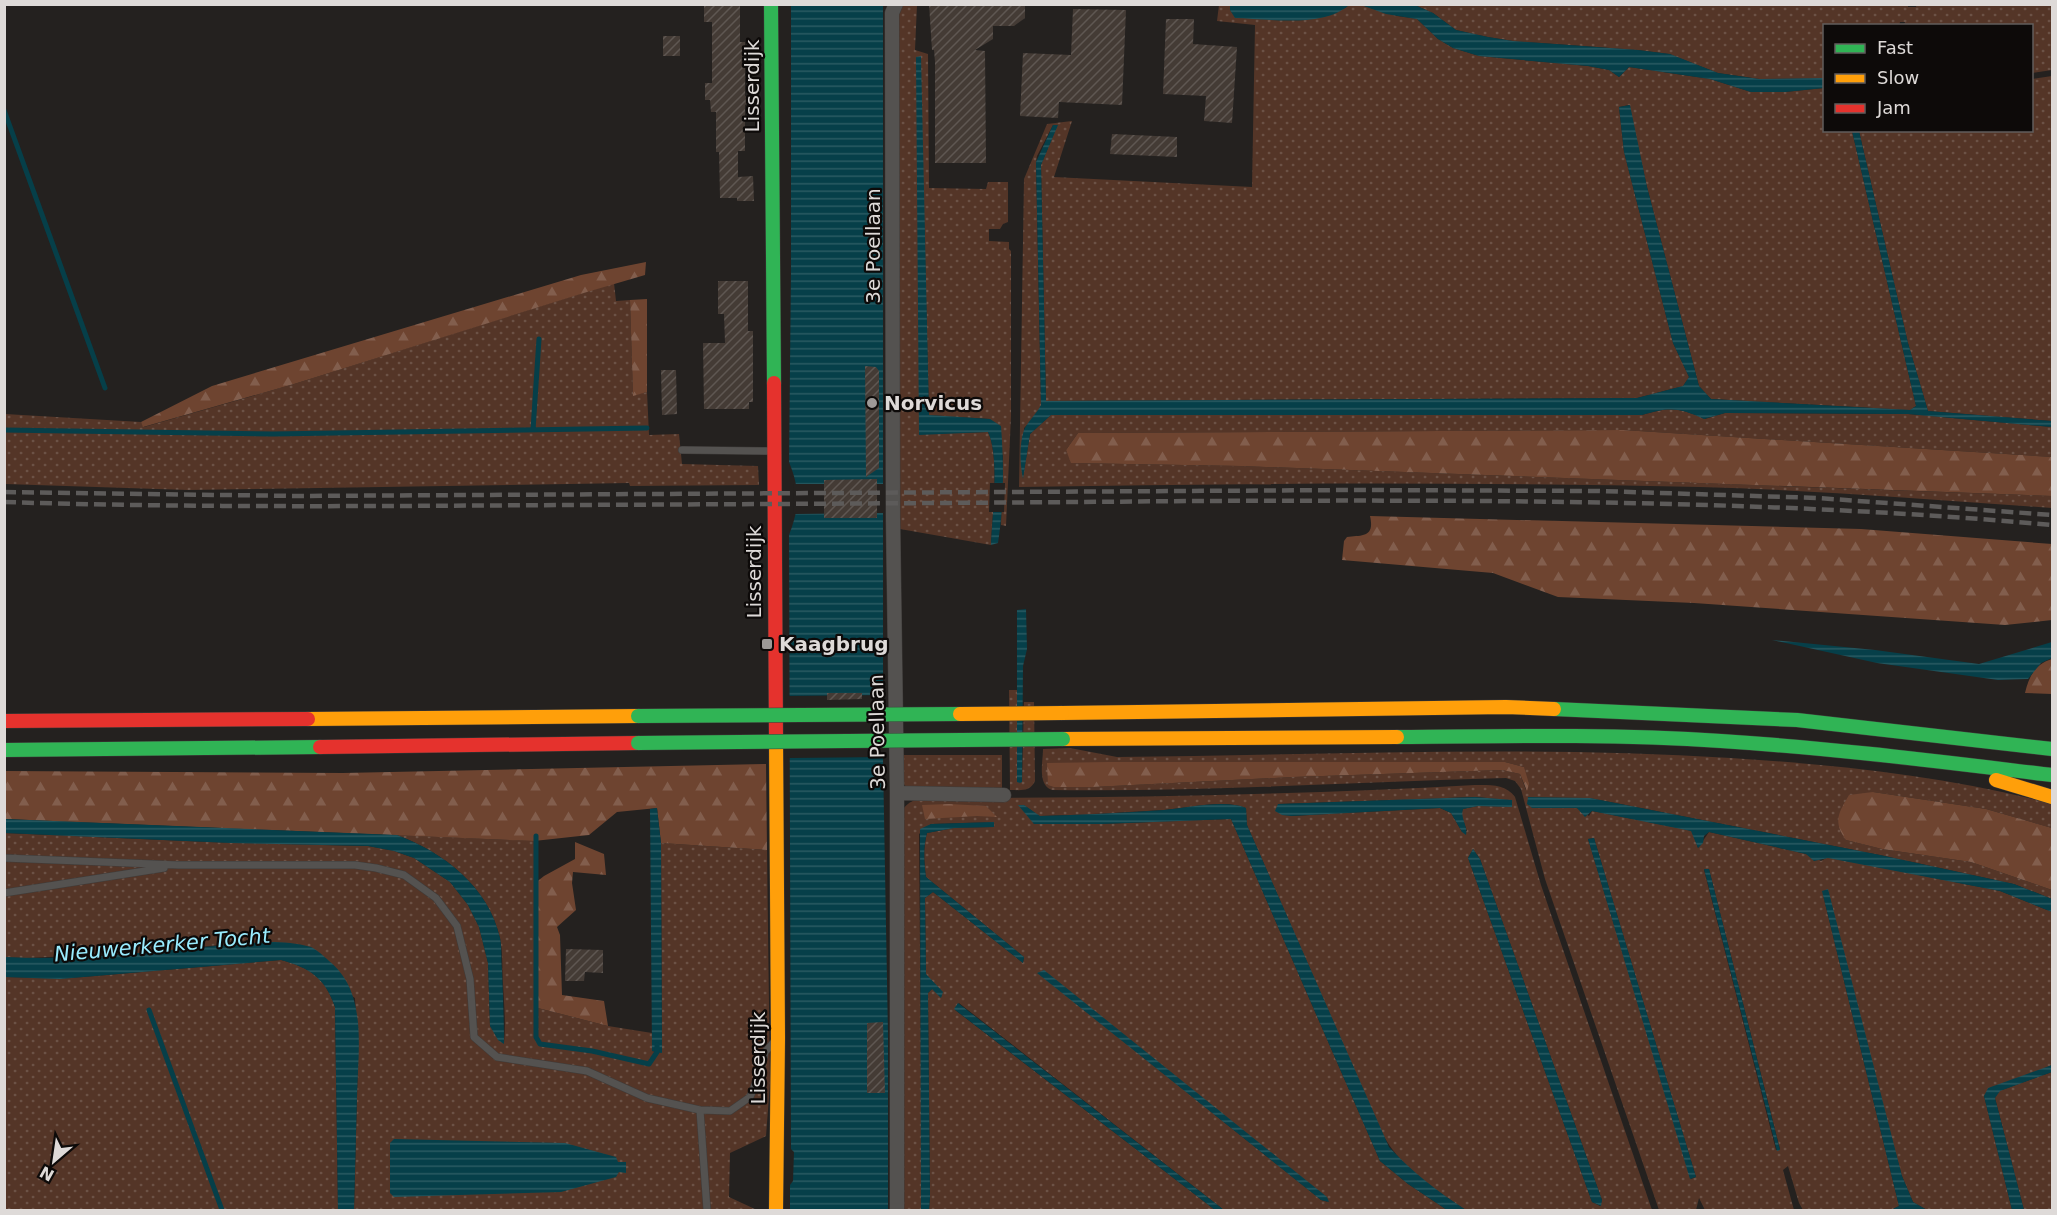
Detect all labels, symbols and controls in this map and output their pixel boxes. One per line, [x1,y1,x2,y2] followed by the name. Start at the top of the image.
[1823,24,2033,132] legend
[1877,37,1913,58] text: Fast
[740,39,764,133] street label: Lisserdijk
[1877,67,1919,88] text: Slow
[1876,97,1911,118] text: Jam
[861,188,885,304] street label: 3e Poellaan
[884,391,982,415] place label: Norvicus
[865,396,879,410] marker: Norvicus
[742,525,766,619] street label: Lisserdijk
[779,632,889,656] place label: Kaagbrug
[760,637,774,651] marker: Kaagbrug
[864,674,890,790] street label: 3e Poellaan
[53,924,272,966] water label: Nieuwerkerker Tocht
[746,1011,770,1105] street label: Lisserdijk
[24,1131,84,1191] north arrow
[37,1162,57,1185] text: N

